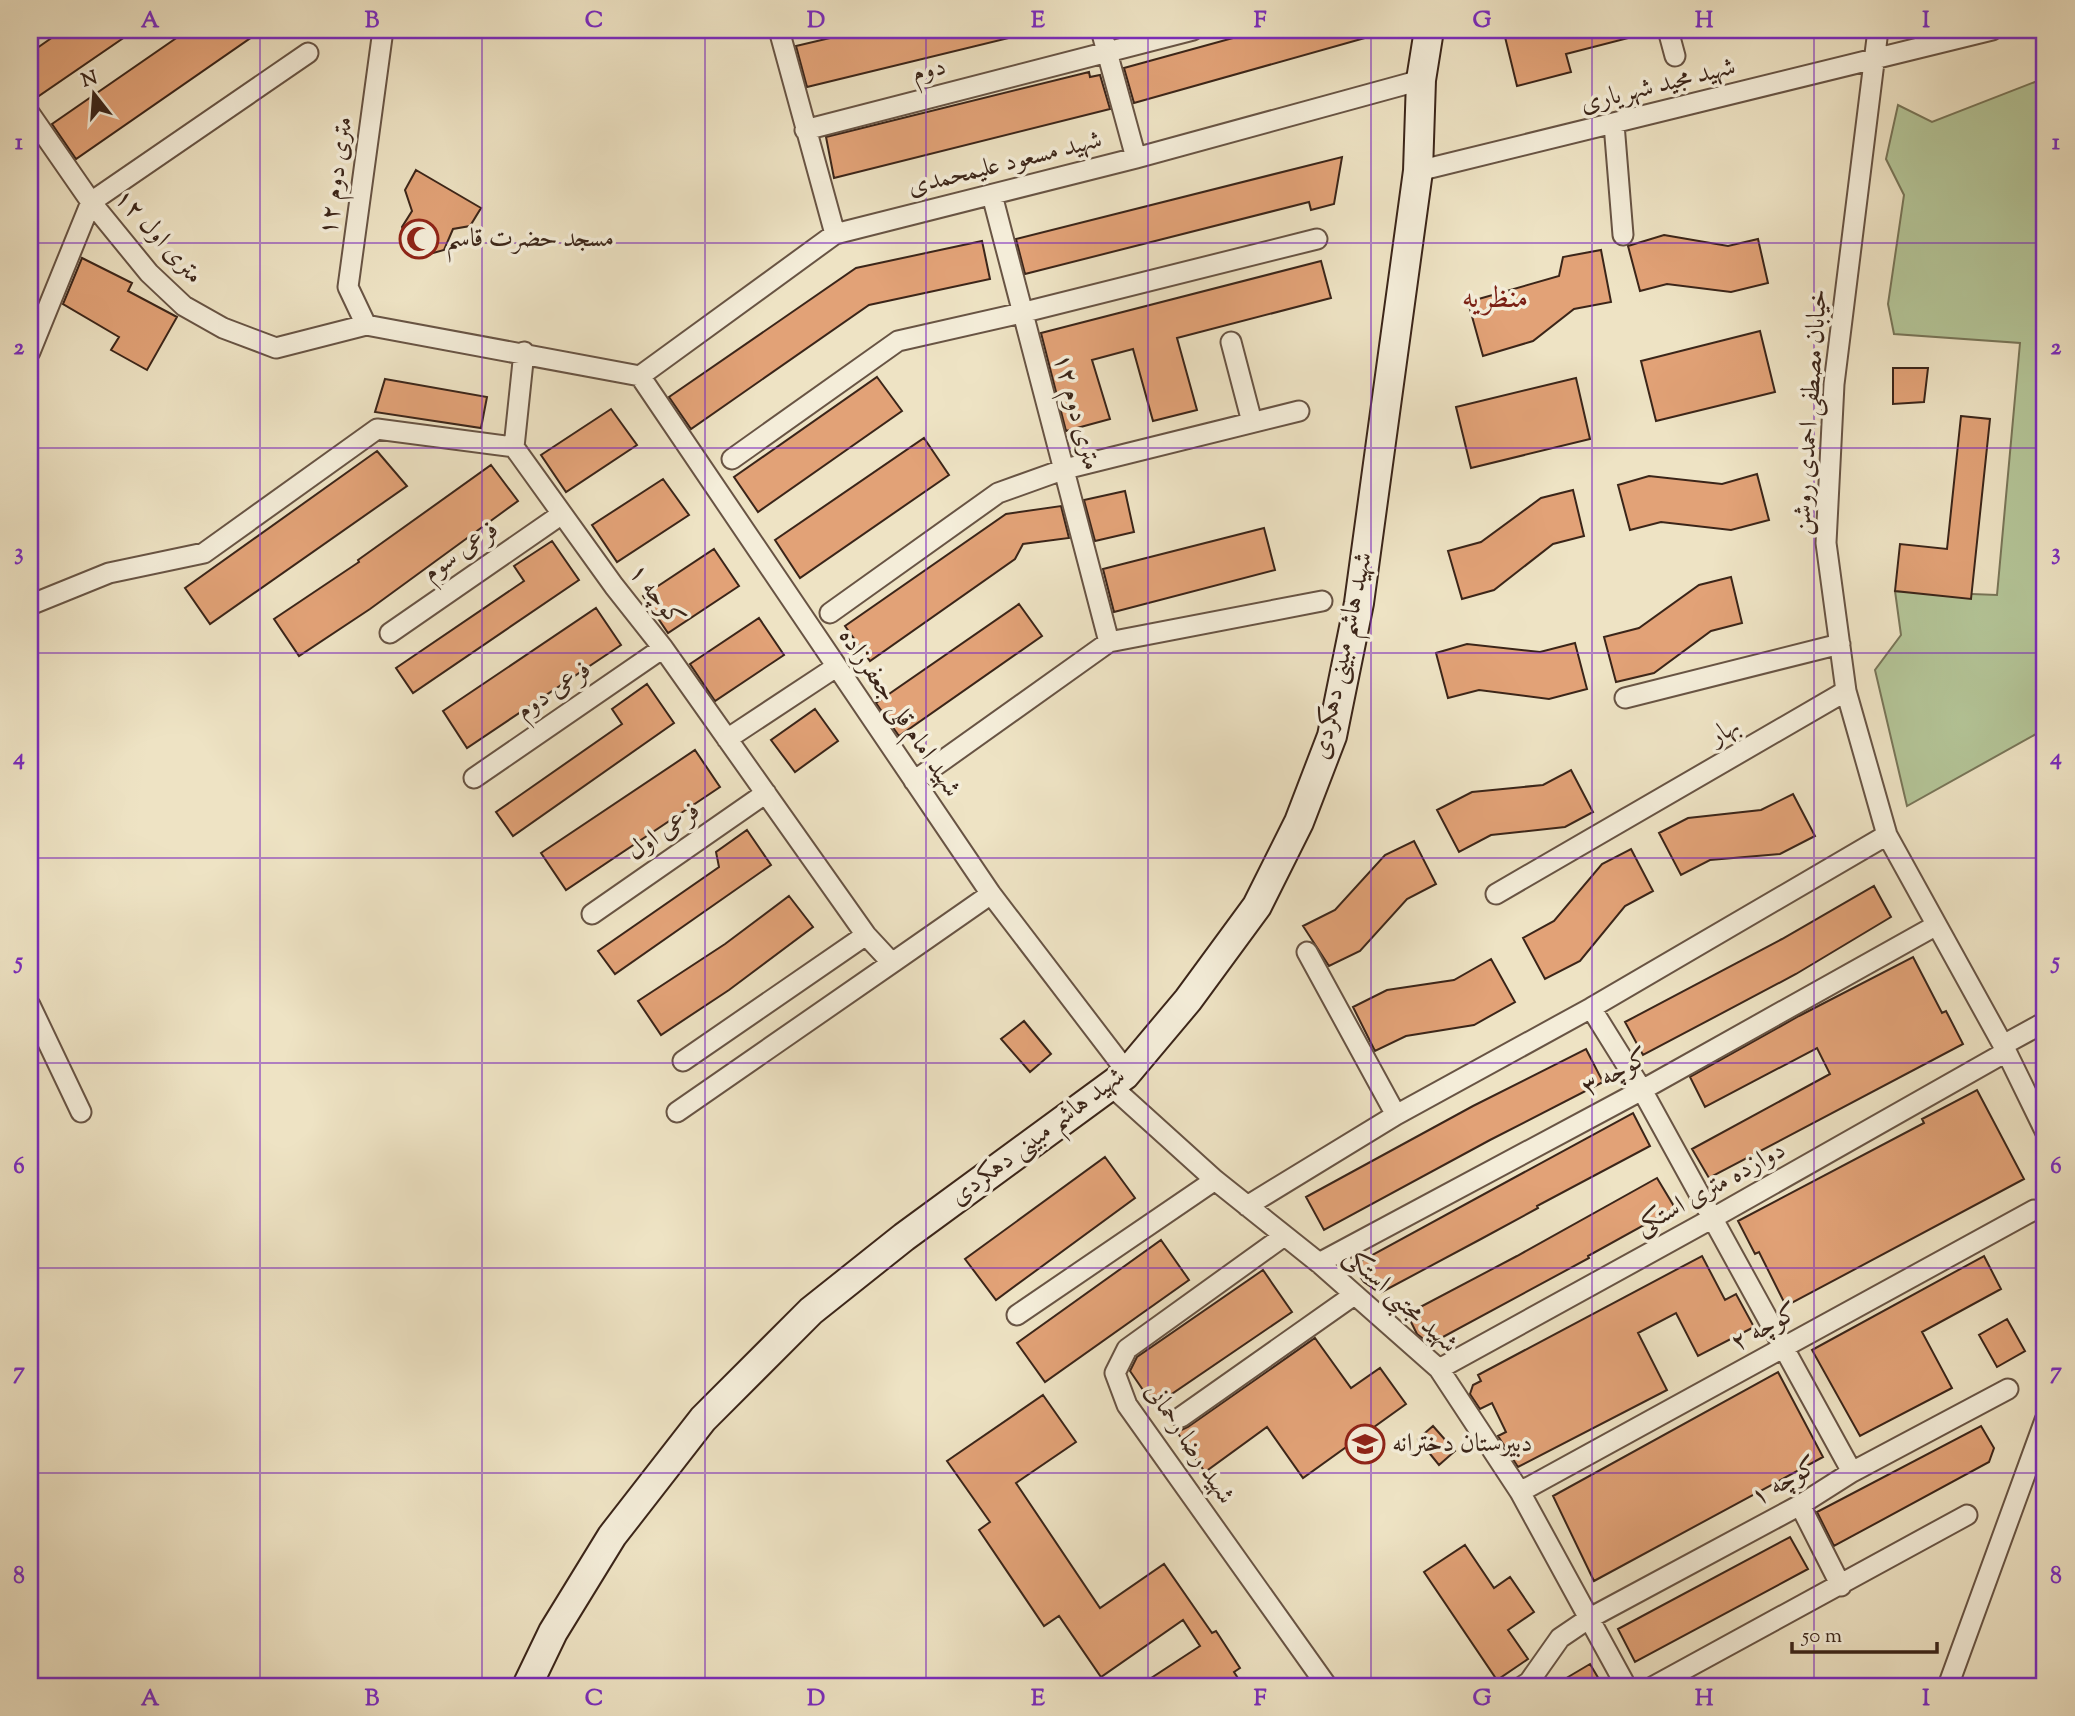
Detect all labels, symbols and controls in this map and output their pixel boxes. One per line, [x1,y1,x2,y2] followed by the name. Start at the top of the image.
[141,5,160,38] text: A
[365,5,380,38] text: B
[585,5,603,38] text: C
[807,5,825,38] text: D
[1031,5,1045,38] text: E
[1254,5,1267,38] text: F
[1473,5,1492,38] text: G
[1695,5,1714,38] text: H
[1922,5,1930,38] text: I
[908,49,950,95] street label: دوم
[1576,49,1740,123] street label: شهید مجید شهریاری
[60,60,130,130] north arrow
[79,65,101,95] text: N
[310,114,366,238] street label: ۱۲ متری دوم
[904,122,1106,206] street label: شهید مسعود علیمحمدی
[15,127,23,160] text: 1
[2052,127,2060,160] text: 1
[105,181,211,293] street label: ۱۲ متری اول
[398,218,440,260] mosque icon: مسجد حضرت قاسم
[446,221,614,263] place label: مسجد حضرت قاسم
[1462,278,1528,321] district label: منظریه
[1784,288,1838,536] street label: خیابان مصطفی احمدی روشن
[14,332,25,365] text: 2
[2051,332,2062,365] text: 2
[1041,349,1109,475] street label: ۱۲ متری دوم
[415,512,508,593] street label: فرعی سوم
[14,537,24,570] text: 3
[2051,537,2061,570] text: 3
[1303,549,1388,764] street label: شهید هاشم مبینی دهکردی
[619,556,693,636] street label: کوچه ۱
[827,621,969,806] street label: شهید امام قلی جعفرزاده
[509,652,600,731] street label: فرعی دوم
[1700,708,1747,757] street label: بهار
[12,742,25,775] text: 4
[2049,742,2062,775] text: 4
[620,793,708,871] street label: فرعی اول
[13,946,23,979] text: 5
[2050,946,2060,979] text: 5
[1575,1039,1657,1107] street label: کوچه ۳
[942,1059,1137,1219] street label: شهید هاشم مبینی دهکردی
[1629,1132,1793,1246] street label: دوازده متری استکی
[13,1151,25,1184] text: 6
[2050,1151,2062,1184] text: 6
[1334,1239,1466,1363] street label: شهید مجتبی استکی
[1724,1294,1806,1362] street label: کوچه ۲
[13,1356,25,1389] text: 7
[2050,1356,2062,1389] text: 7
[1135,1376,1243,1512] street label: شهید رضا رحمانی
[1344,1423,1386,1465] school or university icon: دبیرستان دخترانه
[1392,1426,1533,1463] place label: دبیرستان دخترانه
[1744,1448,1826,1516] street label: کوچه ۱
[13,1561,25,1594] text: 8
[2050,1561,2062,1594] text: 8
[1792,1611,1937,1655] scale bar
[1801,1622,1842,1652] text: 50 m
[141,1683,160,1716] text: A
[365,1683,380,1716] text: B
[585,1683,603,1716] text: C
[807,1683,825,1716] text: D
[1031,1683,1045,1716] text: E
[1254,1683,1267,1716] text: F
[1473,1683,1492,1716] text: G
[1695,1683,1714,1716] text: H
[1922,1683,1930,1716] text: I

